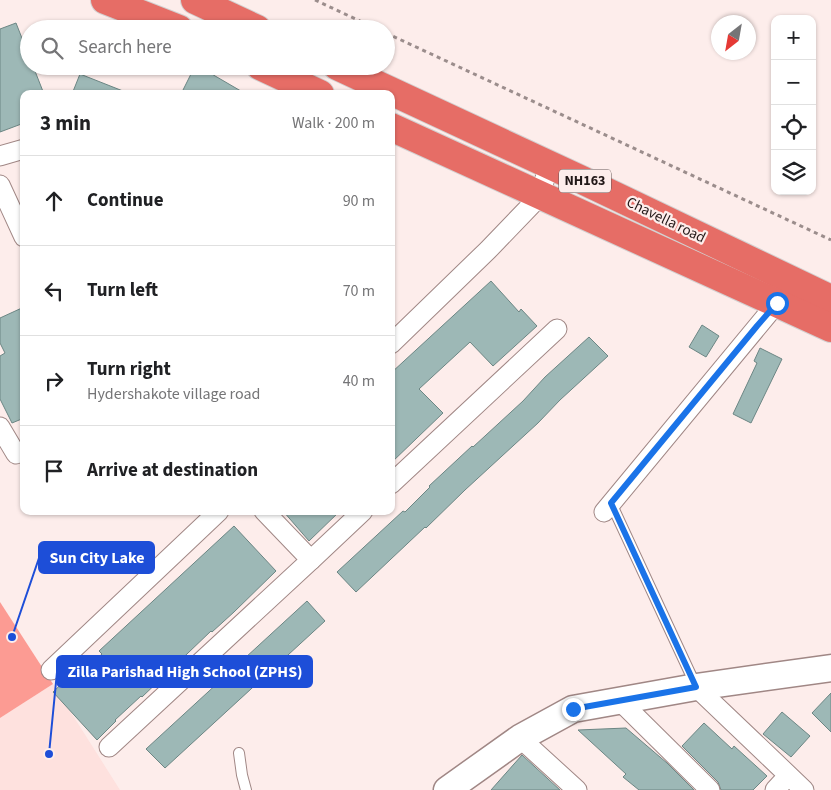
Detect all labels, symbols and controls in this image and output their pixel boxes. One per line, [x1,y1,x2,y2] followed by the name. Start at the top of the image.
[711,15,756,60] north arrow
[771,15,816,195] map controls
[771,15,816,60] button: +
[20,20,395,75] search box
[38,34,66,62] icon: search
[78,34,172,61] text: Search here
[771,60,816,105] button: −
[771,105,816,150] button: locate
[40,108,91,138] text: 3 min
[292,112,375,134] text: Walk · 200 m
[771,150,816,195] button: layers
[559,170,611,192] road number: NH163
[40,187,68,215] icon: ahead
[87,187,164,214] text: Continue
[343,190,375,212] text: 90 m
[623,192,709,248] street label: Chavella road
[40,277,68,305] icon: left
[87,277,158,304] text: Turn left
[343,280,375,302] text: 70 m
[766,292,789,315] route start
[87,356,171,383] text: Turn right
[40,367,68,395] icon: right
[343,370,375,392] text: 40 m
[87,383,260,405] text: Hydershakote village road
[40,457,68,485] icon: arrive
[87,457,258,484] text: Arrive at destination
[39,542,154,573] callout: Sun City Lake
[49,547,145,569] text: Sun City Lake
[57,656,312,687] callout: Zilla Parishad High School (ZPHS)
[67,661,303,683] text: Zilla Parishad High School (ZPHS)
[562,698,585,721] route end

